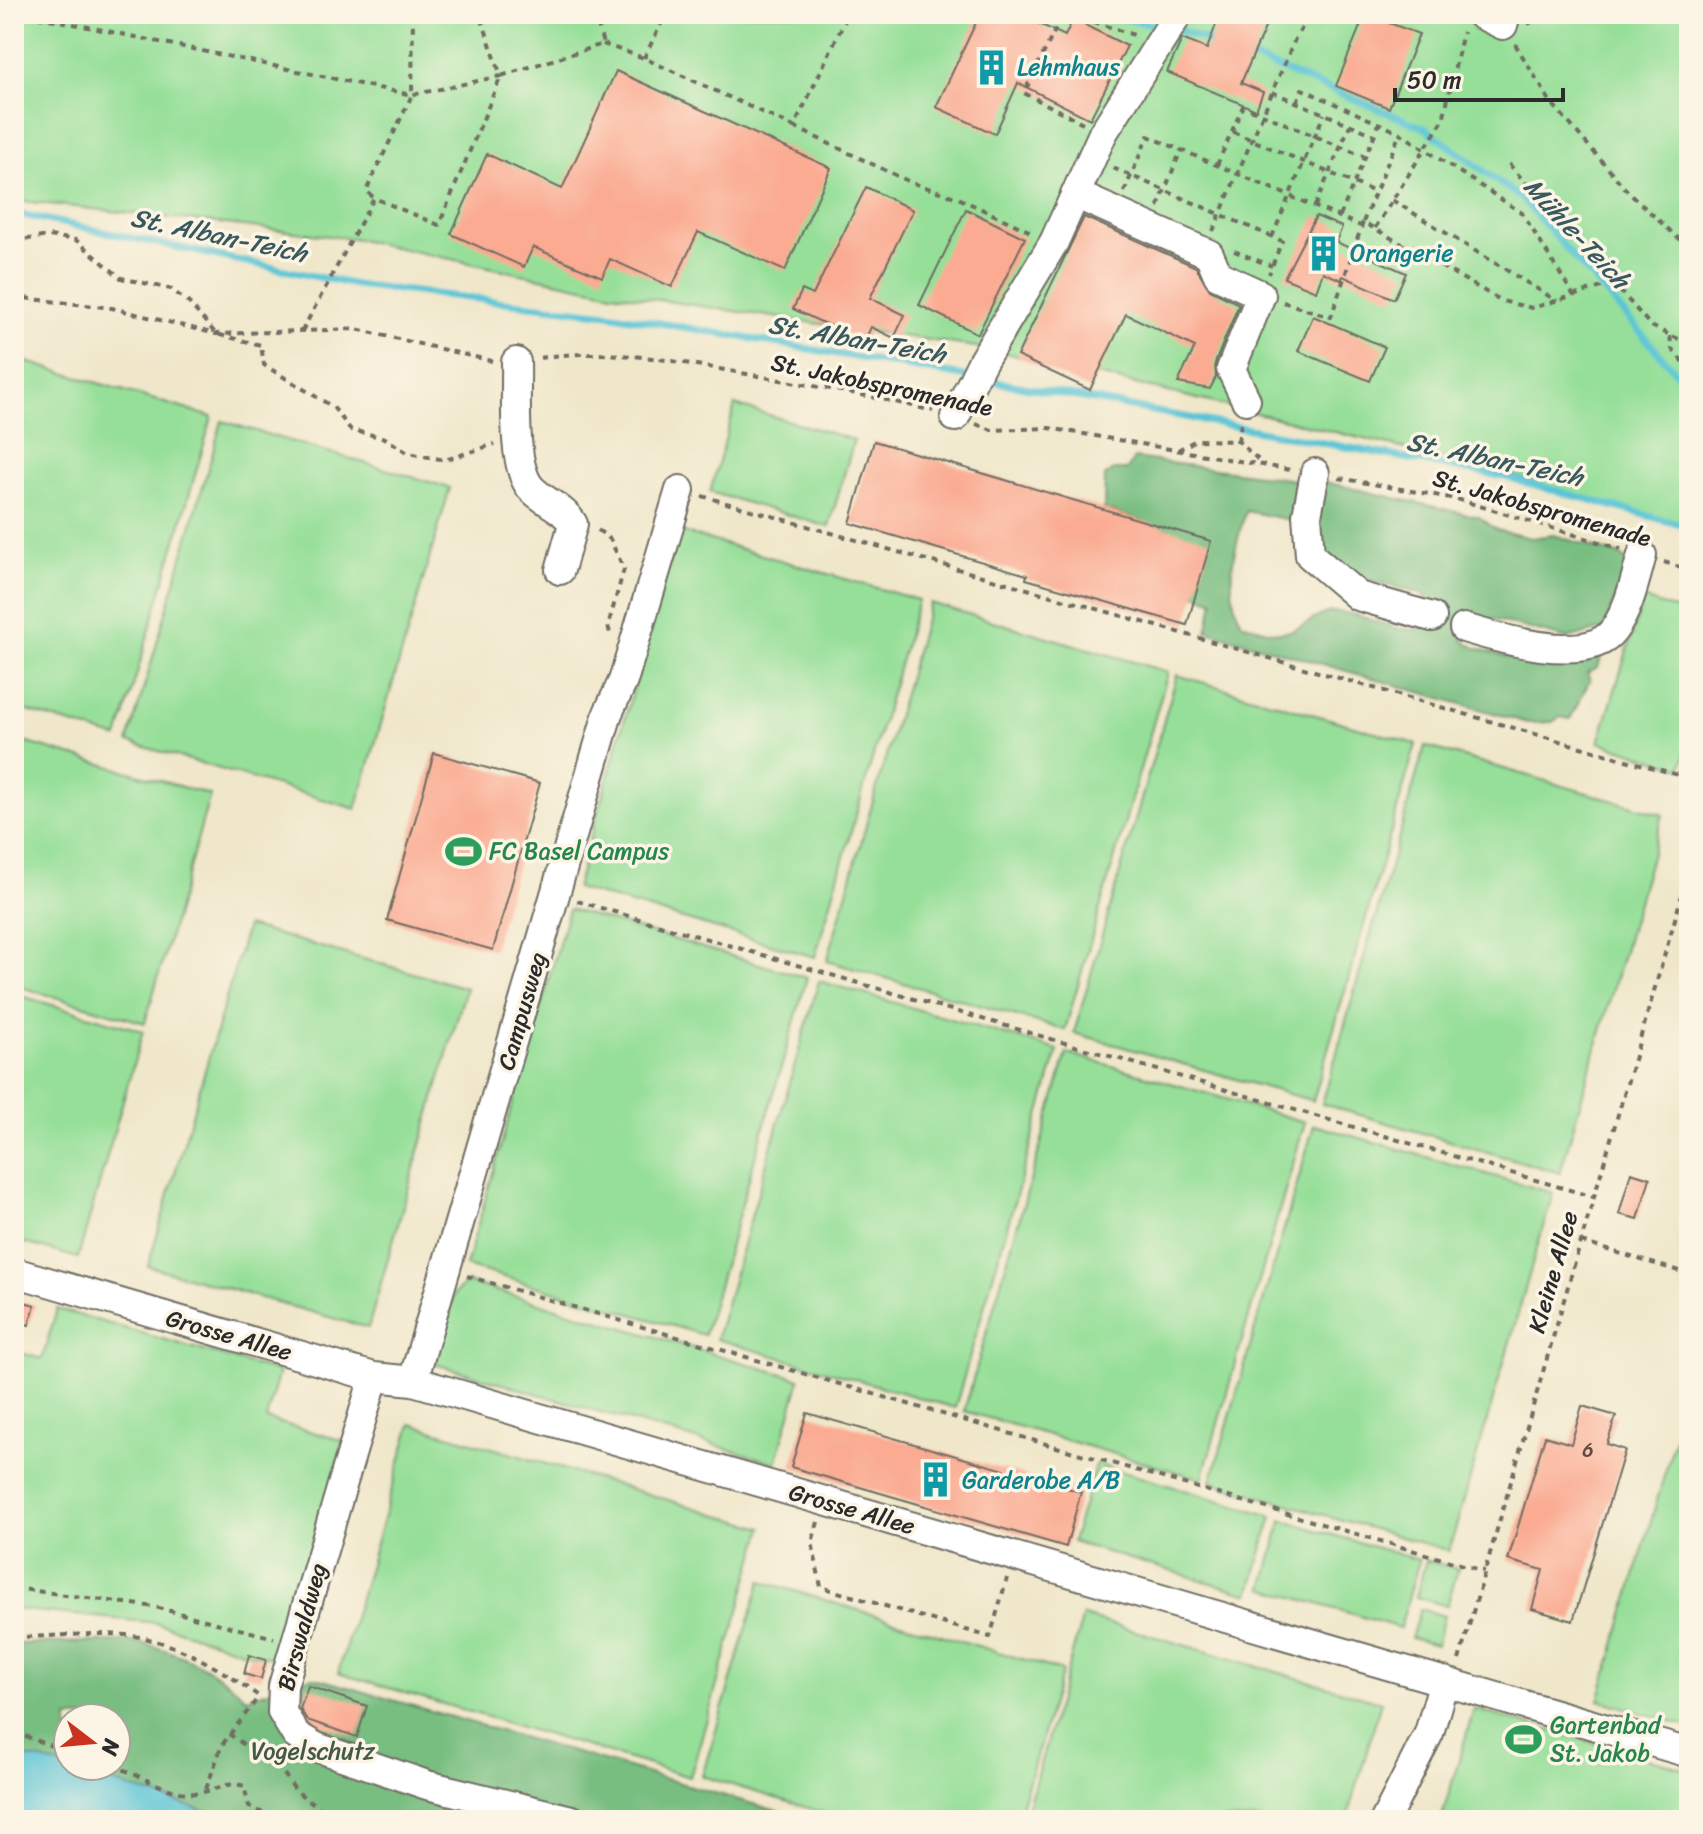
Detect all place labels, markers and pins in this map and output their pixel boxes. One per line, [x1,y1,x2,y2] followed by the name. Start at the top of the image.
[1017,46,1121,88] place label: Lehmhaus
[972,48,1010,86] building icon: Lehmhaus
[1350,232,1454,274] place label: Orangerie
[1305,234,1343,272] building icon: Orangerie
[489,830,669,872] place label: FC Basel Campus
[444,832,482,870] sports icon: FC Basel Campus
[962,1459,1120,1501] place label: Garderobe A/B
[917,1461,955,1499] building icon: Garderobe A/B
[1550,1704,1662,1774] place label: Gartenbad St. Jakob
[1505,1720,1543,1758] sports icon: Gartenbad St. Jakob

